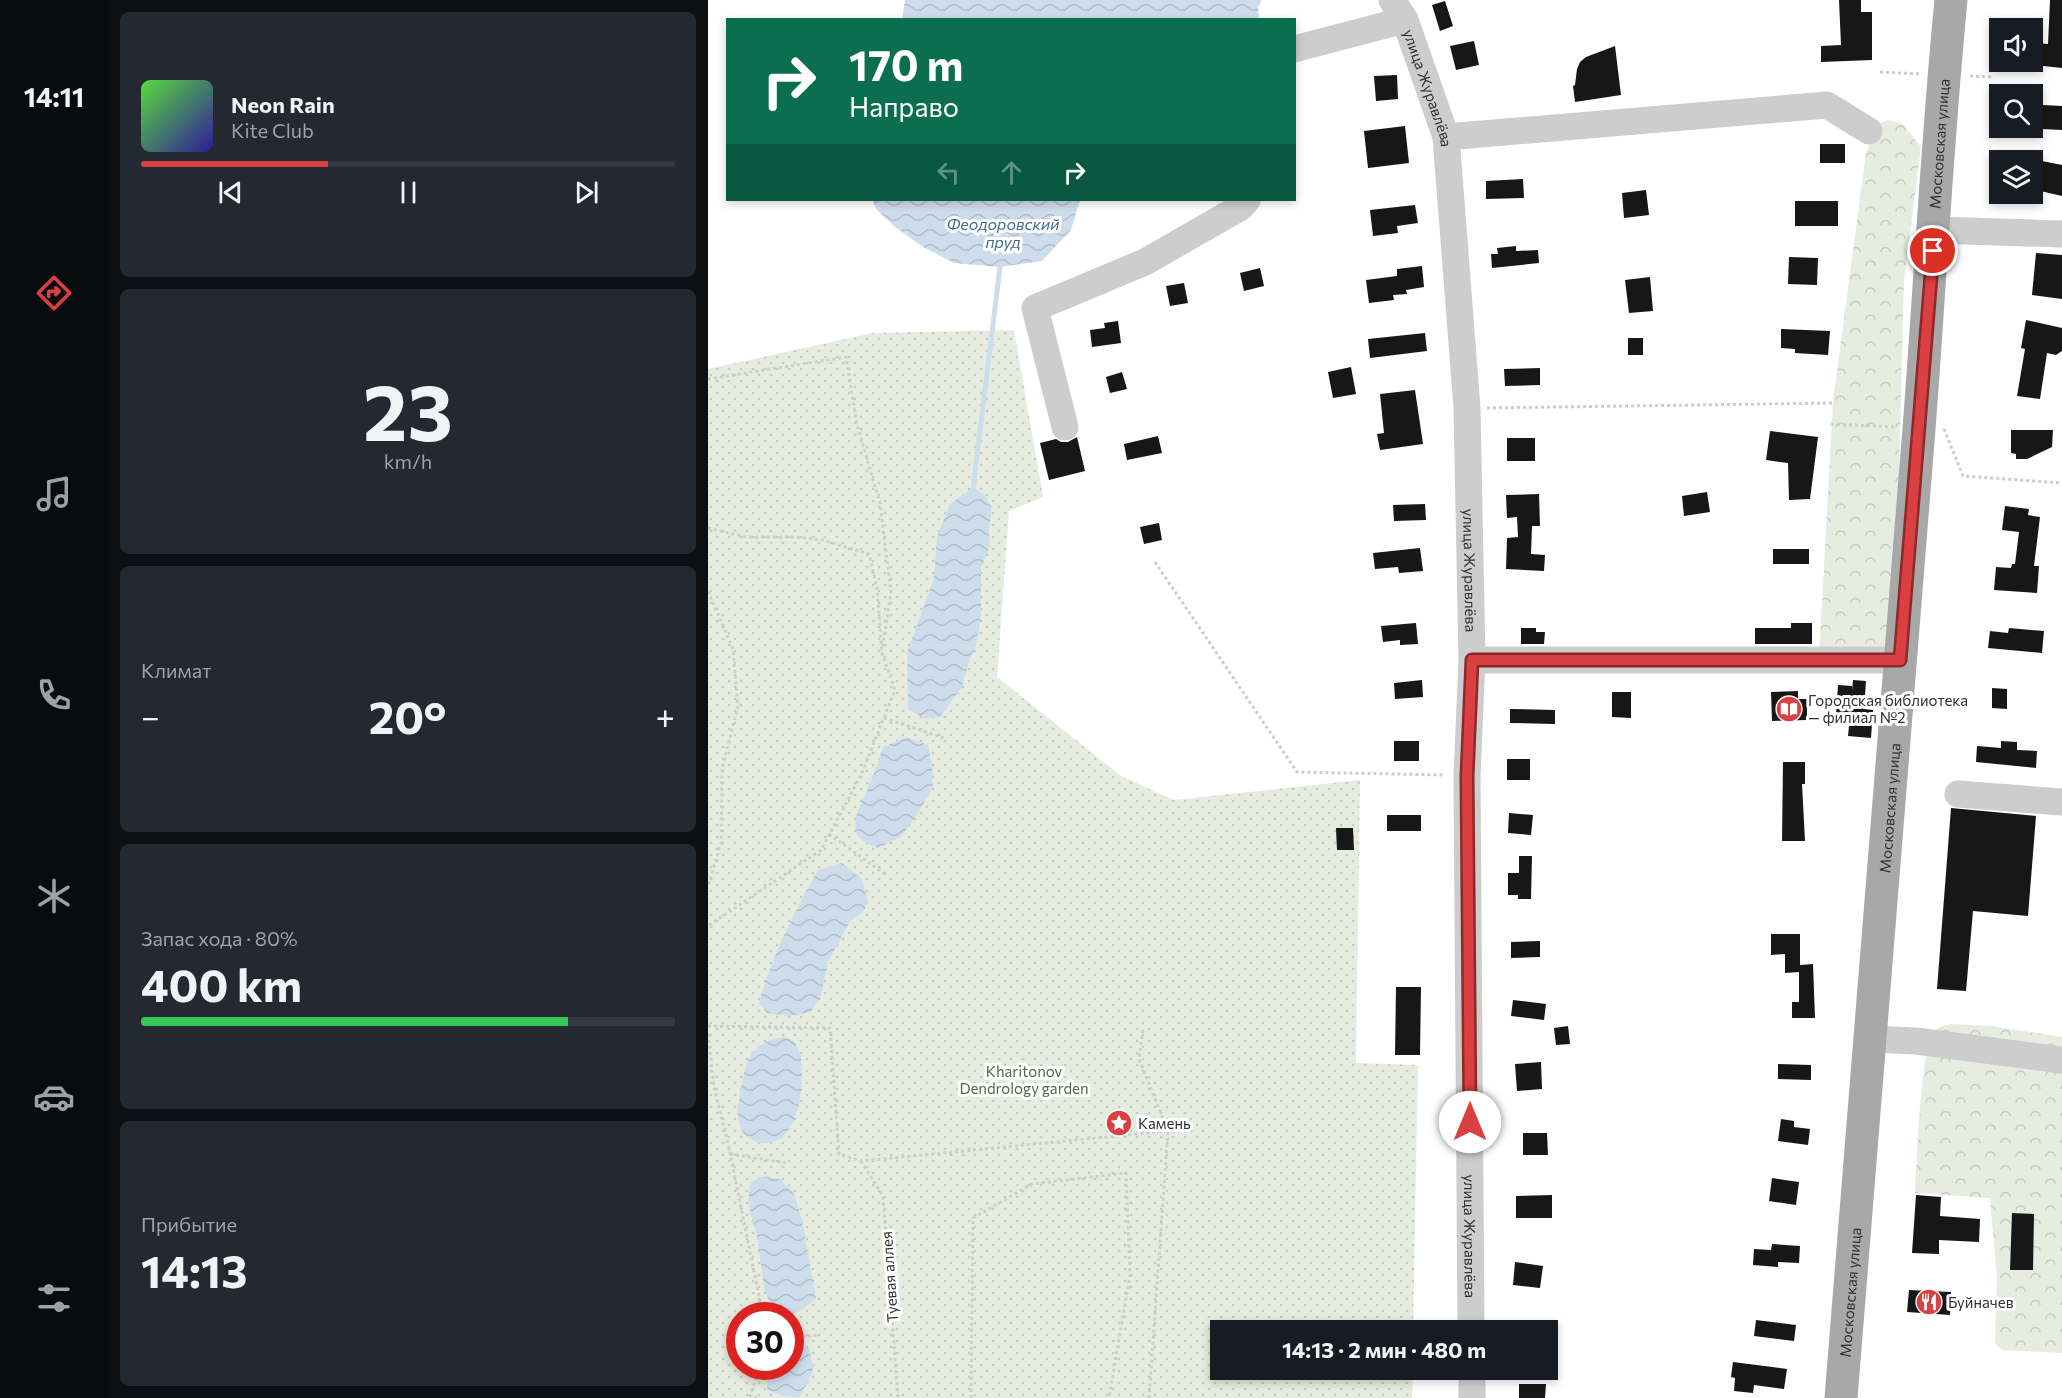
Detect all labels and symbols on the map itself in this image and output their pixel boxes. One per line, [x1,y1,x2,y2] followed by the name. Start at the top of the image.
[1400,27,1456,148] street label: улица Журавлёва
[1925,78,1953,209] street label: Московская улица
[947,214,1059,251] water label: Феодоровский пруд
[1907,225,1958,276] pin
[1460,508,1480,632] street label: улица Журавлёва
[1808,691,1968,726] place label: Городская библиотека — филиал №2
[1774,694,1804,724] library icon: Городская библиотека — филиал №2
[1875,742,1904,874] street label: Московская улица
[959,1062,1089,1097] park label: Kharitonov Dendrology garden
[1438,1090,1502,1154] position arrow
[1104,1108,1134,1138] place icon: Камень
[1138,1114,1191,1132] place label: Камень
[1461,1174,1480,1298] street label: улица Журавлёва
[1836,1227,1864,1358] street label: Московская улица
[877,1231,901,1323] street label: Туевая аллея
[1914,1287,1944,1317] restaurant icon: Буйначев
[1948,1293,2014,1311] place label: Буйначев
[726,1302,804,1380] speed limit sign: 30

